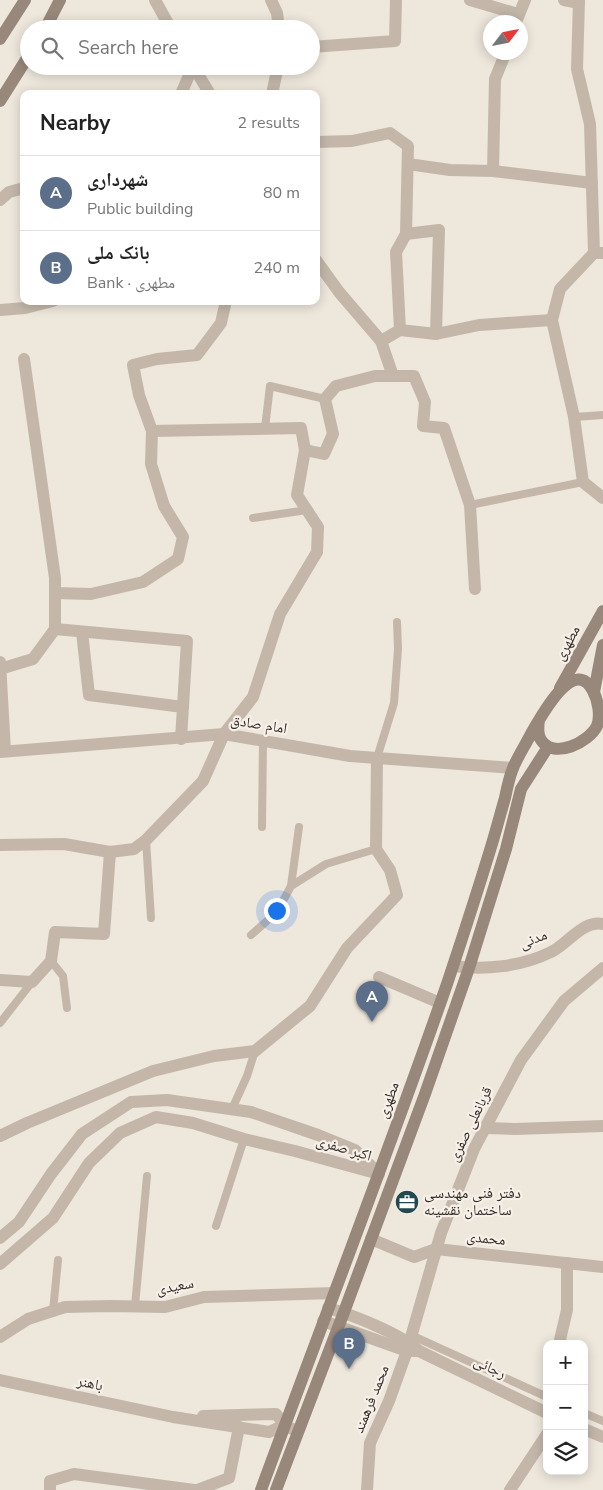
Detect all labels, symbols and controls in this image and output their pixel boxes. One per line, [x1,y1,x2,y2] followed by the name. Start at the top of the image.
[483,15,528,60] north arrow
[20,20,320,75] search box
[38,34,66,62] icon: search
[78,35,179,61] text: Search here
[40,109,110,137] text: Nearby
[238,112,300,134] text: 2 results
[87,167,148,193] text: شهرداری
[50,182,62,204] text: A
[263,182,300,204] text: 80 m
[87,198,193,220] text: Public building
[87,240,149,266] text: بانک ملی
[50,257,62,279] text: B
[253,257,300,279] text: 240 m
[87,272,175,294] text: Bank · مطهری
[549,622,585,664] street label: مطهری
[229,710,289,738] street label: امام صادق
[264,898,290,924] your location
[516,924,550,954] street label: مدنی
[356,981,388,1022] pin: A
[372,1079,404,1121] street label: مطهری
[443,1083,497,1165] street label: قربانعلی صفری
[314,1131,374,1165] street label: اکبر صفری
[424,1183,521,1220] place label: دفتر فنی مهندسی ساختمان نقشینه
[394,1189,420,1215] office icon: دفتر فنی مهندسی ساختمان نقشینه
[465,1226,507,1250] street label: محمدی
[155,1273,196,1299] street label: سعیدی
[333,1328,365,1369] pin: B
[543,1340,588,1475] map controls
[543,1340,588,1385] button: +
[471,1351,510,1383] street label: رجائی
[348,1362,394,1436] street label: محمد فرهمند
[74,1370,105,1395] street label: باهنر
[543,1385,588,1430] button: −
[543,1430,588,1475] button: layers

